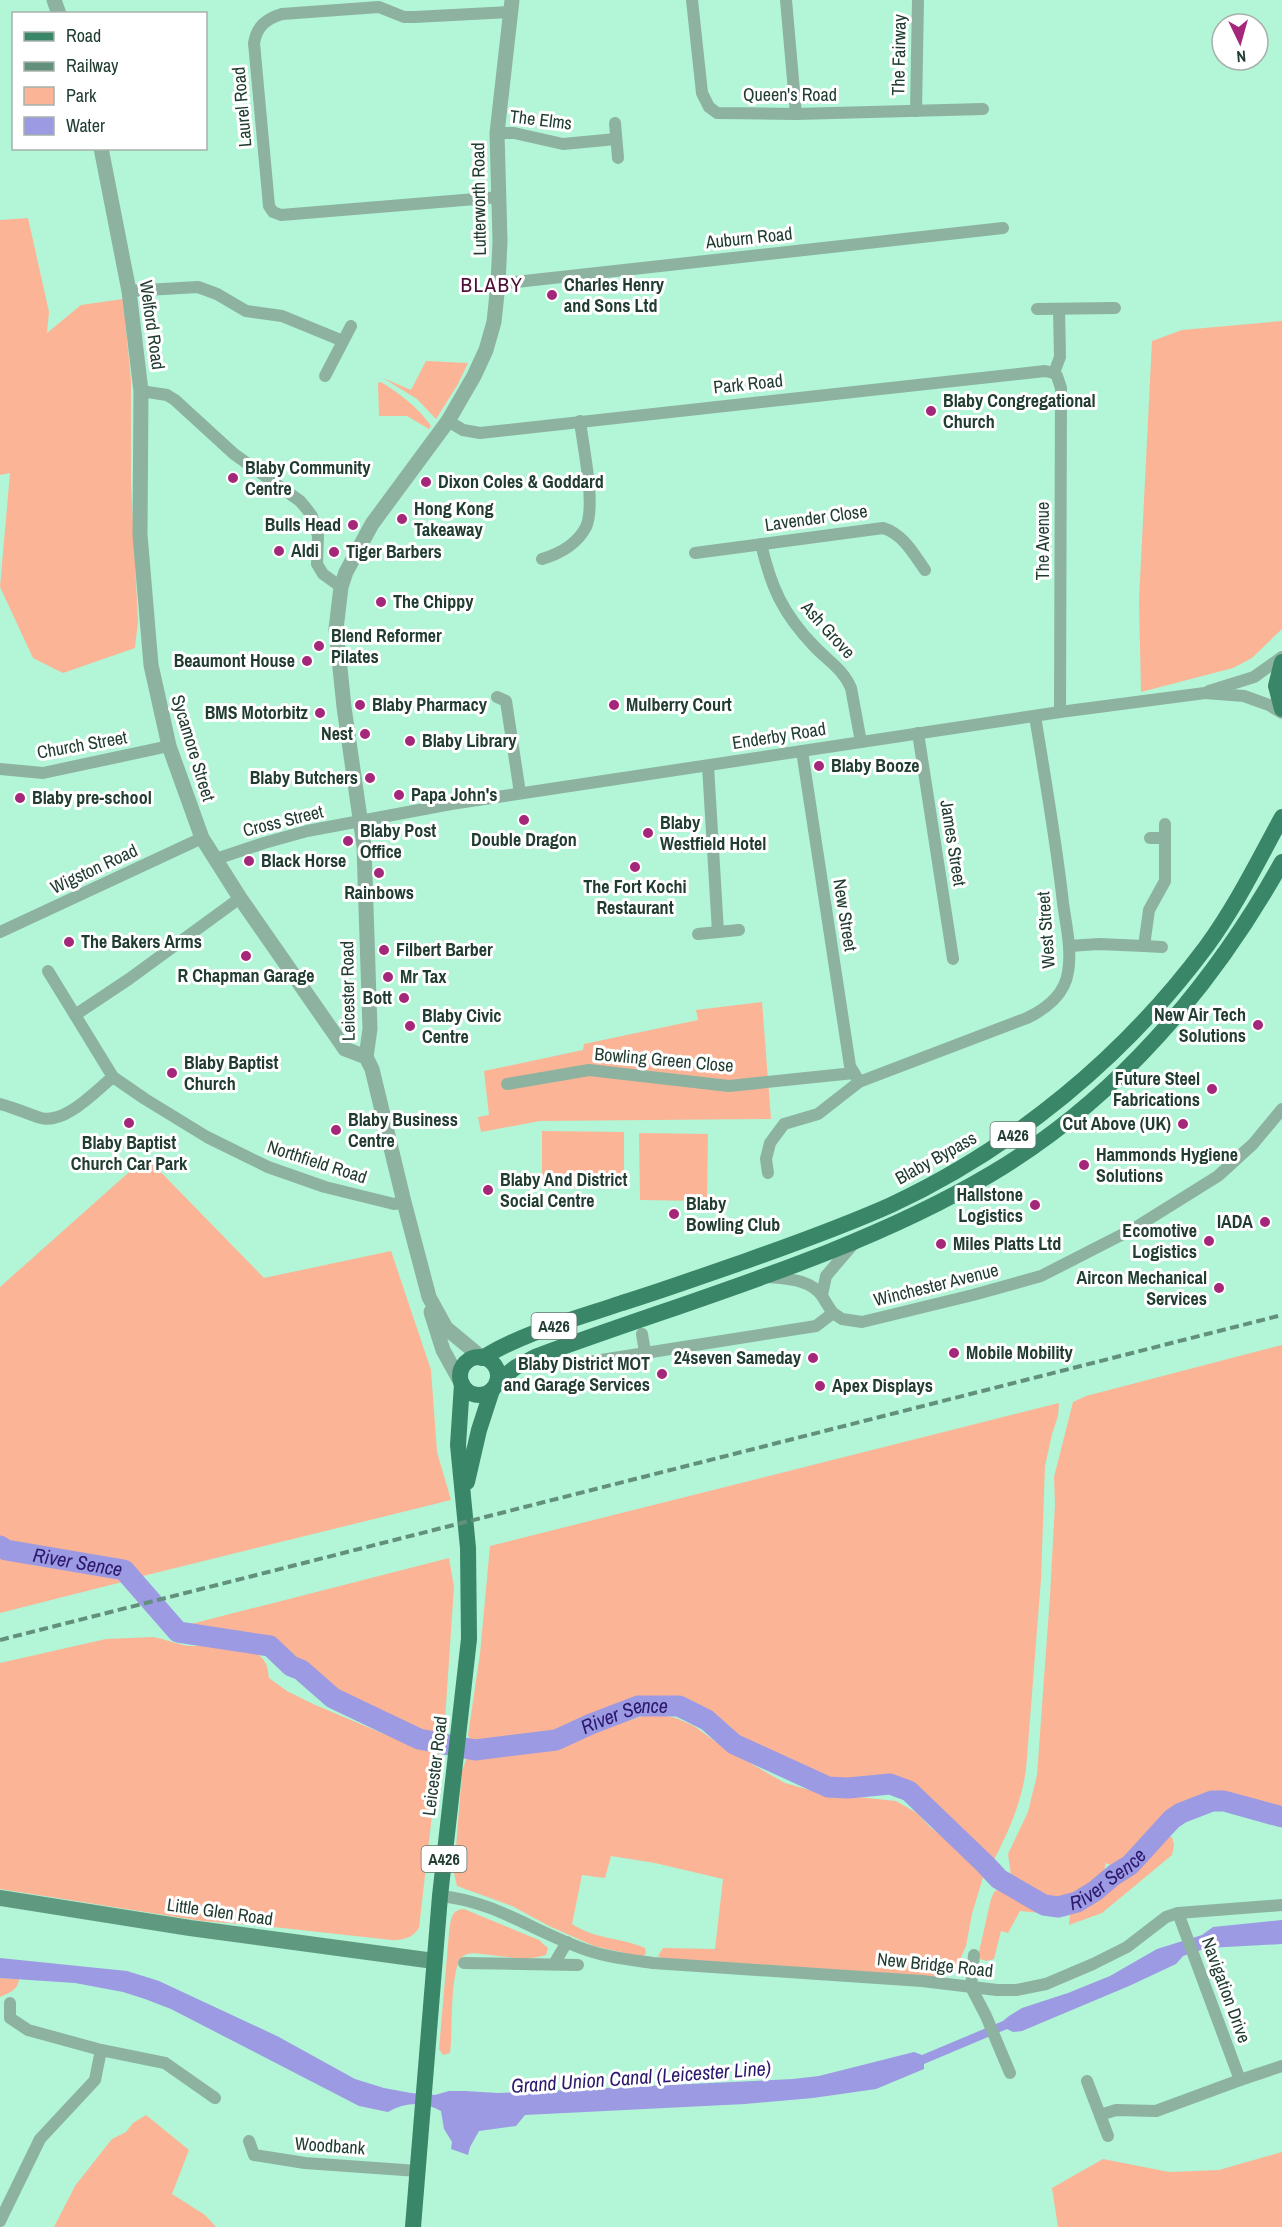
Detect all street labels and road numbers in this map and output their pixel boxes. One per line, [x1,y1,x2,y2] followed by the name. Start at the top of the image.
[885,14,912,96] street label: The Fairway
[226,66,257,148] street label: Laurel Road
[743,82,837,107] street label: Queen's Road
[509,103,574,136] street label: The Elms
[465,142,492,256] street label: Lutterworth Road
[703,221,794,255] street label: Auburn Road
[134,279,171,371] street label: Welford Road
[712,367,784,400] street label: Park Road
[763,498,869,537] street label: Lavender Close
[1030,502,1055,580] street label: The Avenue
[795,595,861,664] street label: Ash Grove
[165,692,222,804] street label: Sycamore Street
[730,716,827,755] street label: Enderby Road
[35,724,129,765] street label: Church Street
[240,798,326,843] street label: Cross Street
[934,798,973,888] street label: James Street
[46,837,141,900] street label: Wigston Road
[827,877,864,953] street label: New Street
[1030,891,1061,969] street label: West Street
[334,941,361,1041] street label: Leicester Road
[593,1041,735,1078] street label: Bowling Green Close
[990,1122,1036,1148] road number: A426
[891,1125,981,1190] street label: Blaby Bypass
[264,1134,370,1189] street label: Northfield Road
[871,1257,1001,1312] street label: Winchester Avenue
[532,1313,576,1339] road number: A426
[416,1715,453,1817] street label: Leicester Road
[422,1846,466,1872] road number: A426
[166,1892,275,1931] street label: Little Glen Road
[1196,1934,1257,2046] street label: Navigation Drive
[876,1946,994,1983] street label: New Bridge Road
[294,2131,367,2160] street label: Woodbank

